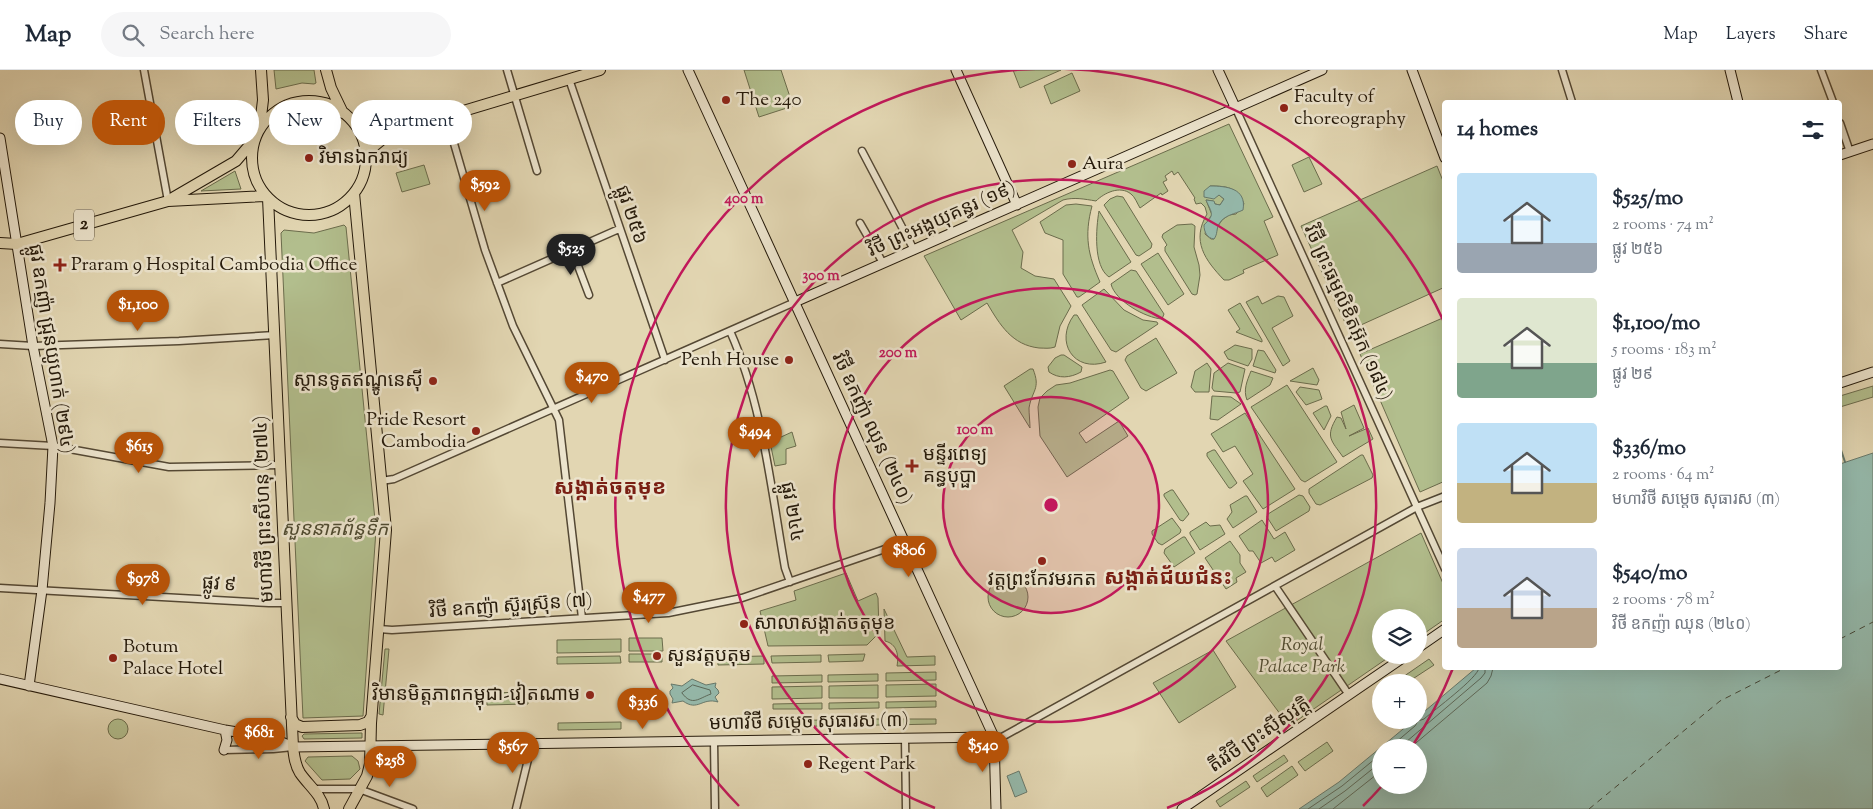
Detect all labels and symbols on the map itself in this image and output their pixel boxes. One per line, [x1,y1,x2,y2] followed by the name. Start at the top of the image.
[1294,84,1407,133] place label: Faculty of choreography
[736,87,802,114] place label: The 240
[720,94,732,106] marker: The 240
[1278,102,1290,114] marker: Faculty of choreography
[318,145,408,172] place label: វិមានឯករាជ្យ
[1082,151,1124,178] place label: Aura
[303,152,315,164] marker: វិមានឯករាជ្យ
[1066,158,1078,170] marker: Aura
[455,170,515,212] pin: $592
[863,175,1020,265] street label: វិថី ព្រះអង្គយុគន្ធរ (១៩)
[606,182,653,249] street label: ផ្លូវ ២៥៦
[724,189,764,210] text: 400 m
[74,210,94,240] road number: 2
[1296,220,1398,405] street label: វិថី ព្រះធម្មលិខិតអ៊ុក (១៨៤)
[541,234,601,276] pin: $525
[18,242,80,456] street label: ផ្លូវ ឧកញ៉ា ជ្រុនយូហាក់ (២៩៤)
[71,252,357,279] place label: Praram 9 Hospital Cambodia Office
[53,258,67,272] marker: Praram 9 Hospital Cambodia Office
[802,266,840,287] text: 300 m
[97,290,179,332] pin: $1,100
[879,343,918,364] text: 200 m
[681,347,779,374] place label: Penh House
[824,348,918,509] street label: វិថី ឧកញ៉ា ឈុន (២៤០)
[783,354,795,366] marker: Penh House
[562,362,622,404] pin: $470
[294,368,423,396] place label: ស្ថានទូតឥណ្ឌូនេស៊ី
[427,375,439,387] marker: ស្ថានទូតឥណ្ឌូនេស៊ី
[366,407,466,456] place label: Pride Resort Cambodia
[248,415,282,603] street label: មហាវិថី ព្រះសីហនុ (២៧៤)
[725,416,785,459] pin: $494
[957,420,994,441] text: 100 m
[470,425,482,437] marker: Pride Resort Cambodia
[109,432,169,474] pin: $615
[923,442,987,491] place label: មន្ទីរពេទ្យ គន្ធបុប្ផា
[905,459,919,473] marker: មន្ទីរពេទ្យ គន្ធបុប្ផា
[554,474,666,504] district label: សង្កាត់ចតុមុខ
[771,480,810,545] street label: ផ្លូវ ២៤៤
[1042,496,1060,514] centre of rings
[282,517,390,544] park label: សួននាគព័ន្ធទឹក
[879,536,939,578] pin: $806
[1036,555,1048,567] marker: វត្តព្រះកែវមរកត
[113,564,173,606] pin: $978
[1104,564,1232,594] district label: សង្កាត់ជ័យជំនះ
[988,567,1096,594] place label: វត្តព្រះកែវមរកត
[201,570,237,601] street label: ផ្លូវ ៩
[619,582,679,624] pin: $477
[428,588,594,626] street label: វិថី ឧកញ៉ា ស៊ួរស៊្រុន (៧)
[754,611,895,638] place label: សាលាសង្កាត់ចតុមុខ
[738,618,750,630] marker: សាលាសង្កាត់ចតុមុខ
[1259,632,1346,681] park label: Royal Palace Park
[123,634,223,683] place label: Botum Palace Hotel
[667,643,751,670] place label: សួនវត្តបតុម
[651,650,663,662] marker: សួនវត្តបតុម
[107,652,119,664] marker: Botum Palace Hotel
[371,681,580,711] place label: វិមានមិត្តភាពកម្ពុជា-វៀតណាម
[613,688,673,730] pin: $336
[584,689,596,701] marker: វិមានមិត្តភាពកម្ពុជា-វៀតណាម
[1203,692,1317,780] street label: តីរវិថី ព្រះស៊ីសុវត្តិ
[709,708,909,738] street label: មហាវិថី សម្តេច សុធារស (៣)
[229,718,289,760] pin: $681
[953,730,1013,773] pin: $540
[483,732,543,774] pin: $567
[360,746,420,788] pin: $258
[818,751,917,778] place label: Regent Park
[802,758,814,770] marker: Regent Park

